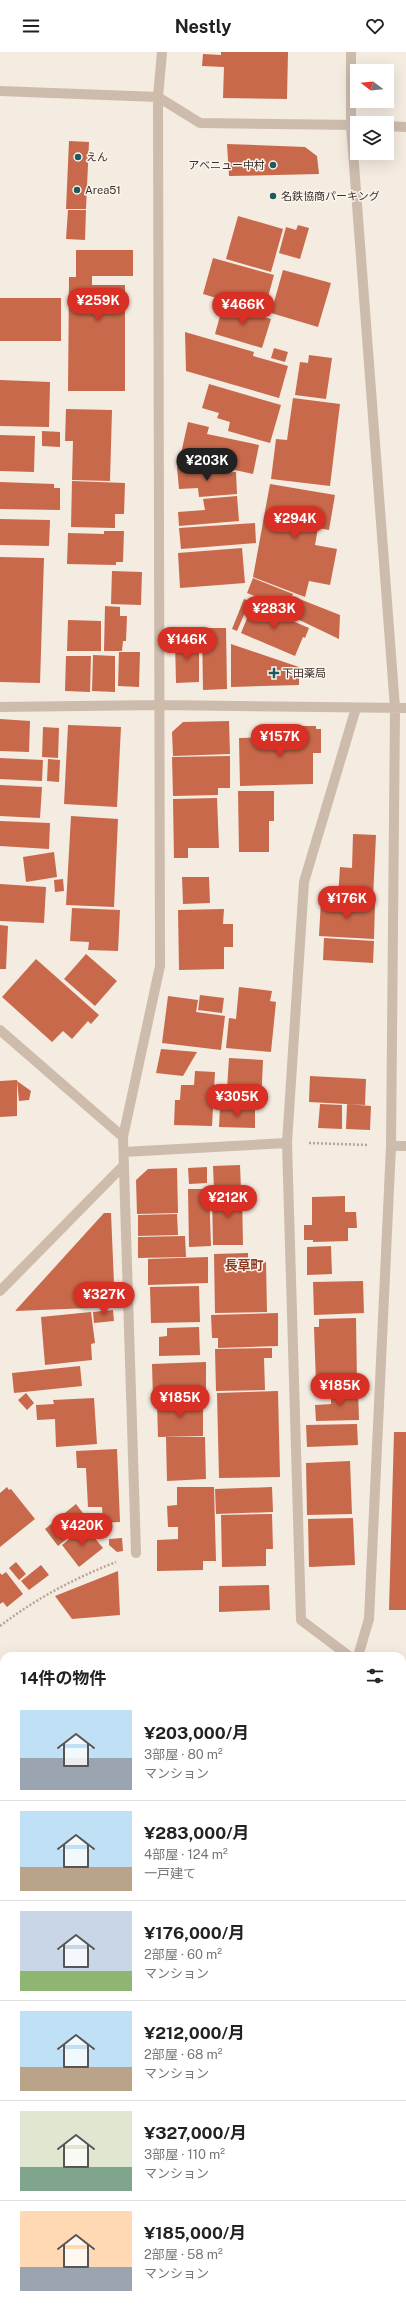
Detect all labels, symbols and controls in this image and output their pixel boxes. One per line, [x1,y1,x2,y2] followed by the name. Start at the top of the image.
[20,15,42,37] icon: menu
[364,15,386,37] icon: heart
[175,16,231,37] text: Nestly
[350,64,394,108] north arrow
[350,64,394,160] map controls
[350,116,394,160] button: layers
[86,151,108,163] place label: えん
[73,152,83,162] marker: えん
[188,159,265,171] place label: アベニュー中村
[268,160,278,170] marker: アベニュー中村
[85,184,121,196] place label: Area51
[72,185,82,195] marker: Area51
[281,190,380,202] place label: 名鉄協商パーキング
[268,191,278,201] marker: 名鉄協商パーキング
[70,288,126,322] pin: ¥259K
[215,292,271,326] pin: ¥466K
[76,293,120,308] text: ¥259K
[221,297,265,312] text: ¥466K
[179,448,235,482] pin: ¥203K
[185,453,229,468] text: ¥203K
[267,506,323,540] pin: ¥294K
[273,511,317,526] text: ¥294K
[246,596,302,630] pin: ¥283K
[252,601,296,616] text: ¥283K
[159,627,215,661] pin: ¥146K
[167,632,207,647] text: ¥146K
[282,667,326,679] place label: 下田薬局
[269,668,279,678] marker: 下田薬局
[252,724,308,758] pin: ¥157K
[260,729,300,744] text: ¥157K
[319,886,375,920] pin: ¥176K
[327,891,367,906] text: ¥176K
[209,1084,265,1118] pin: ¥305K
[215,1089,259,1104] text: ¥305K
[200,1185,256,1219] pin: ¥212K
[208,1190,248,1205] text: ¥212K
[224,1258,264,1273] district label: 長草町
[76,1282,132,1316] pin: ¥327K
[83,1287,125,1302] text: ¥327K
[312,1373,368,1407] pin: ¥185K
[320,1378,360,1393] text: ¥185K
[152,1385,208,1419] pin: ¥185K
[160,1390,200,1405] text: ¥185K
[54,1513,110,1547] pin: ¥420K
[60,1518,104,1533] text: ¥420K
[364,1665,386,1687] icon: filters
[20,1668,106,1688] text: 14件の物件
[144,1723,249,1743] text: ¥203,000/月
[52,1726,100,1774] icon: home
[144,1747,223,1762] text: 3部屋 · 80 m²
[144,1766,209,1781] text: マンション
[144,1823,250,1843] text: ¥283,000/月
[52,1827,100,1875] icon: home
[144,1847,228,1862] text: 4部屋 · 124 m²
[144,1866,196,1881] text: 一戸建て
[144,1923,245,1943] text: ¥176,000/月
[52,1927,100,1975] icon: home
[144,1947,222,1962] text: 2部屋 · 60 m²
[144,1966,209,1981] text: マンション
[144,2023,245,2043] text: ¥212,000/月
[52,2027,100,2075] icon: home
[144,2047,223,2062] text: 2部屋 · 68 m²
[144,2066,209,2081] text: マンション
[144,2123,247,2143] text: ¥327,000/月
[52,2127,100,2175] icon: home
[144,2147,225,2162] text: 3部屋 · 110 m²
[144,2166,209,2181] text: マンション
[144,2223,246,2243] text: ¥185,000/月
[52,2227,100,2275] icon: home
[144,2247,223,2262] text: 2部屋 · 58 m²
[144,2266,209,2281] text: マンション

